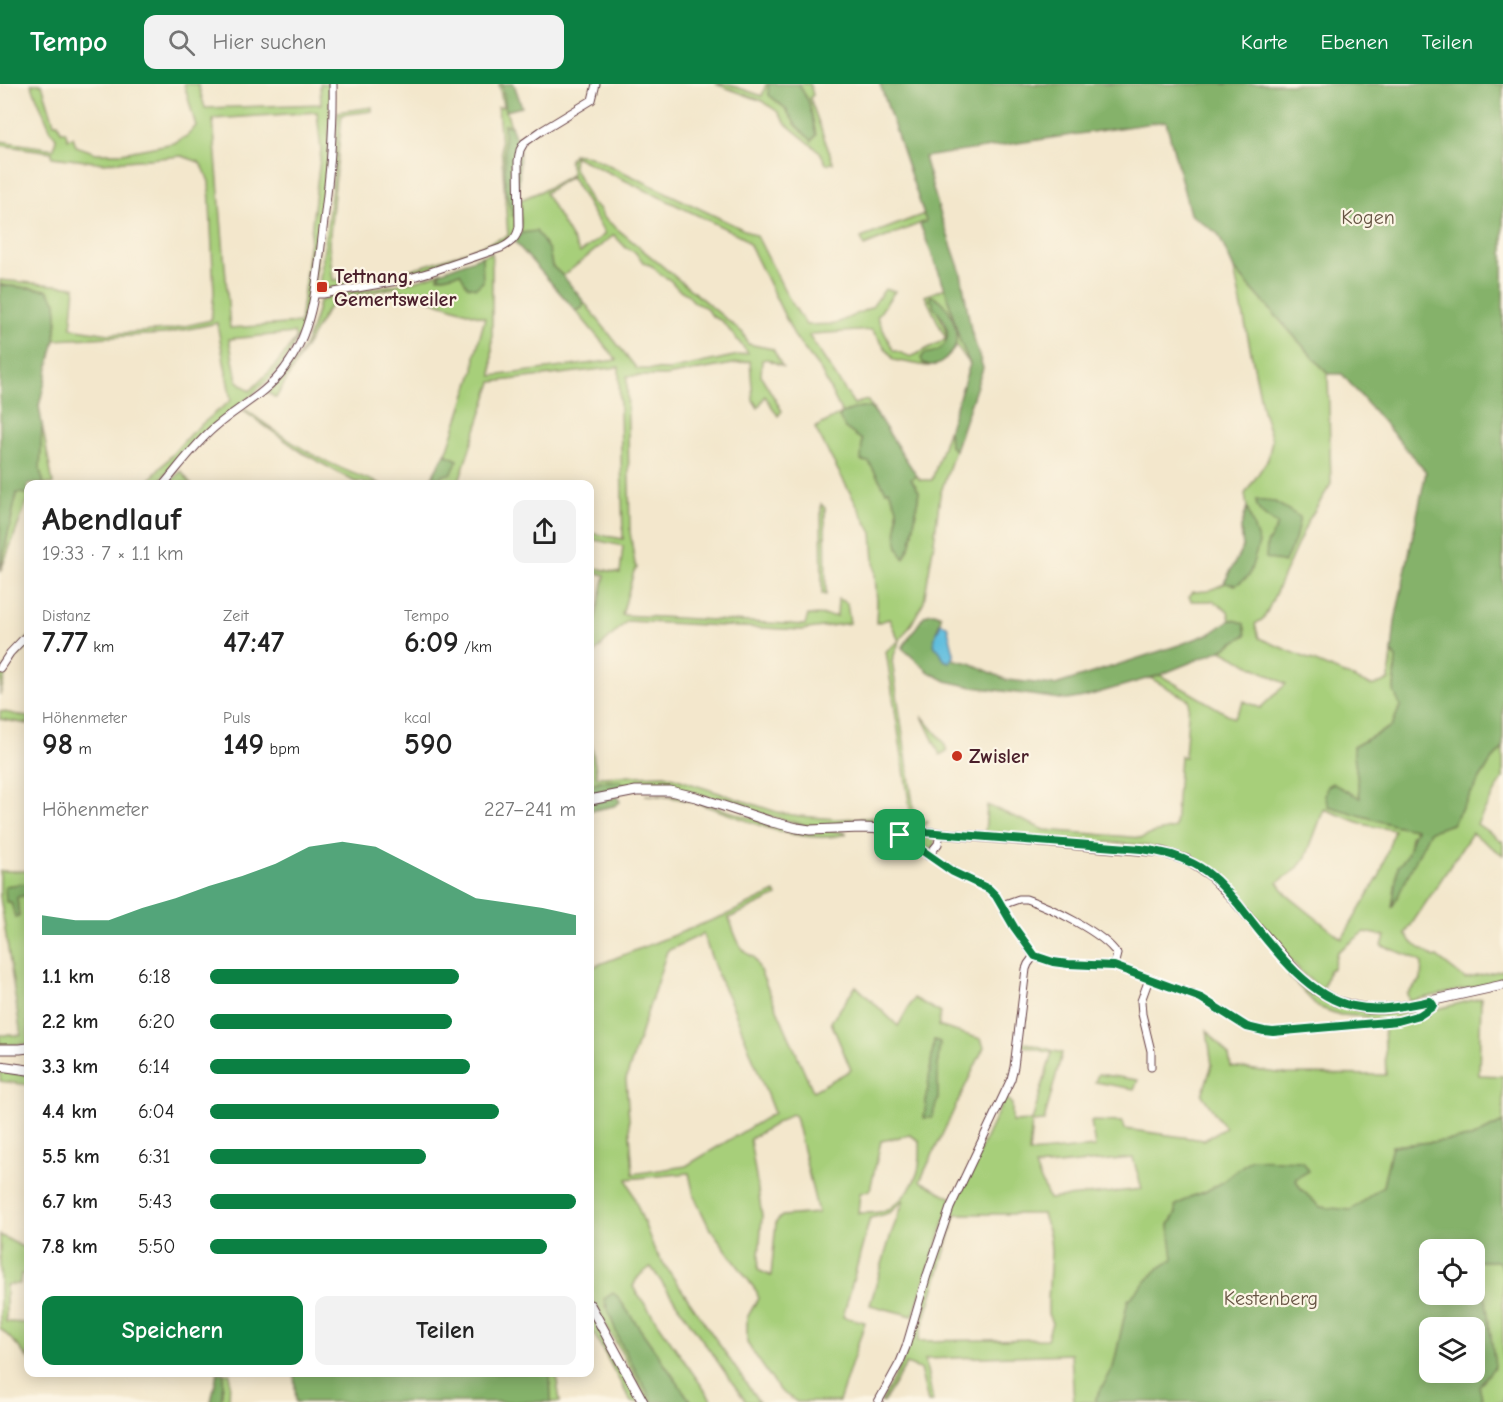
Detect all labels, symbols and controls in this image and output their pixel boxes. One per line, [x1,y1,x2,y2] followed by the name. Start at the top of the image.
[144,15,564,69] search box
[30,26,108,58] text: Tempo
[165,26,198,59] icon: search
[213,29,327,55] text: Hier suchen
[1241,30,1288,54] text: Karte
[1321,30,1389,54] text: Ebenen
[1422,30,1473,54] text: Teilen
[1341,206,1395,229] park label: Kogen
[334,265,456,311] place label: Tettnang, Gemertsweiler
[315,280,329,294] marker: Tettnang, Gemertsweiler
[42,500,181,538] text: Abendlauf
[513,500,576,563] button: share
[42,542,183,565] text: 19:33 · 7 × 1.1 km
[42,607,91,625] text: Distanz
[223,607,249,625] text: Zeit
[404,607,449,625] text: Tempo
[42,625,88,660] text: 7.77
[223,625,284,660] text: 47:47
[404,625,459,660] text: 6:09
[88,638,114,656] text: km
[459,638,492,656] text: /km
[42,709,127,727] text: Höhenmeter
[223,709,250,727] text: Puls
[404,709,431,727] text: kcal
[42,727,73,762] text: 98
[223,727,264,762] text: 149
[404,727,453,762] text: 590
[73,740,92,758] text: m
[264,740,300,758] text: bpm
[969,745,1029,768] place label: Zwisler
[950,749,964,763] marker: Zwisler
[42,798,149,821] text: Höhenmeter
[484,798,576,821] text: 227–241 m
[874,809,925,860] pin
[883,818,916,851] icon: arrive
[42,965,94,988] text: 1.1 km
[138,965,171,988] text: 6:18
[42,1010,98,1033] text: 2.2 km
[138,1010,175,1033] text: 6:20
[42,1055,98,1078] text: 3.3 km
[138,1055,170,1078] text: 6:14
[42,1100,97,1123] text: 4.4 km
[138,1100,174,1123] text: 6:04
[42,1145,100,1168] text: 5.5 km
[138,1145,171,1168] text: 6:31
[42,1190,98,1213] text: 6.7 km
[138,1190,172,1213] text: 5:43
[42,1235,98,1258] text: 7.8 km
[138,1235,175,1258] text: 5:50
[1419,1239,1485,1383] map controls
[1419,1239,1485,1305] button: locate
[1224,1287,1318,1310] park label: Kestenberg
[42,1296,303,1365] button: Speichern
[315,1296,576,1365] button: Teilen
[1419,1317,1485,1383] button: layers

